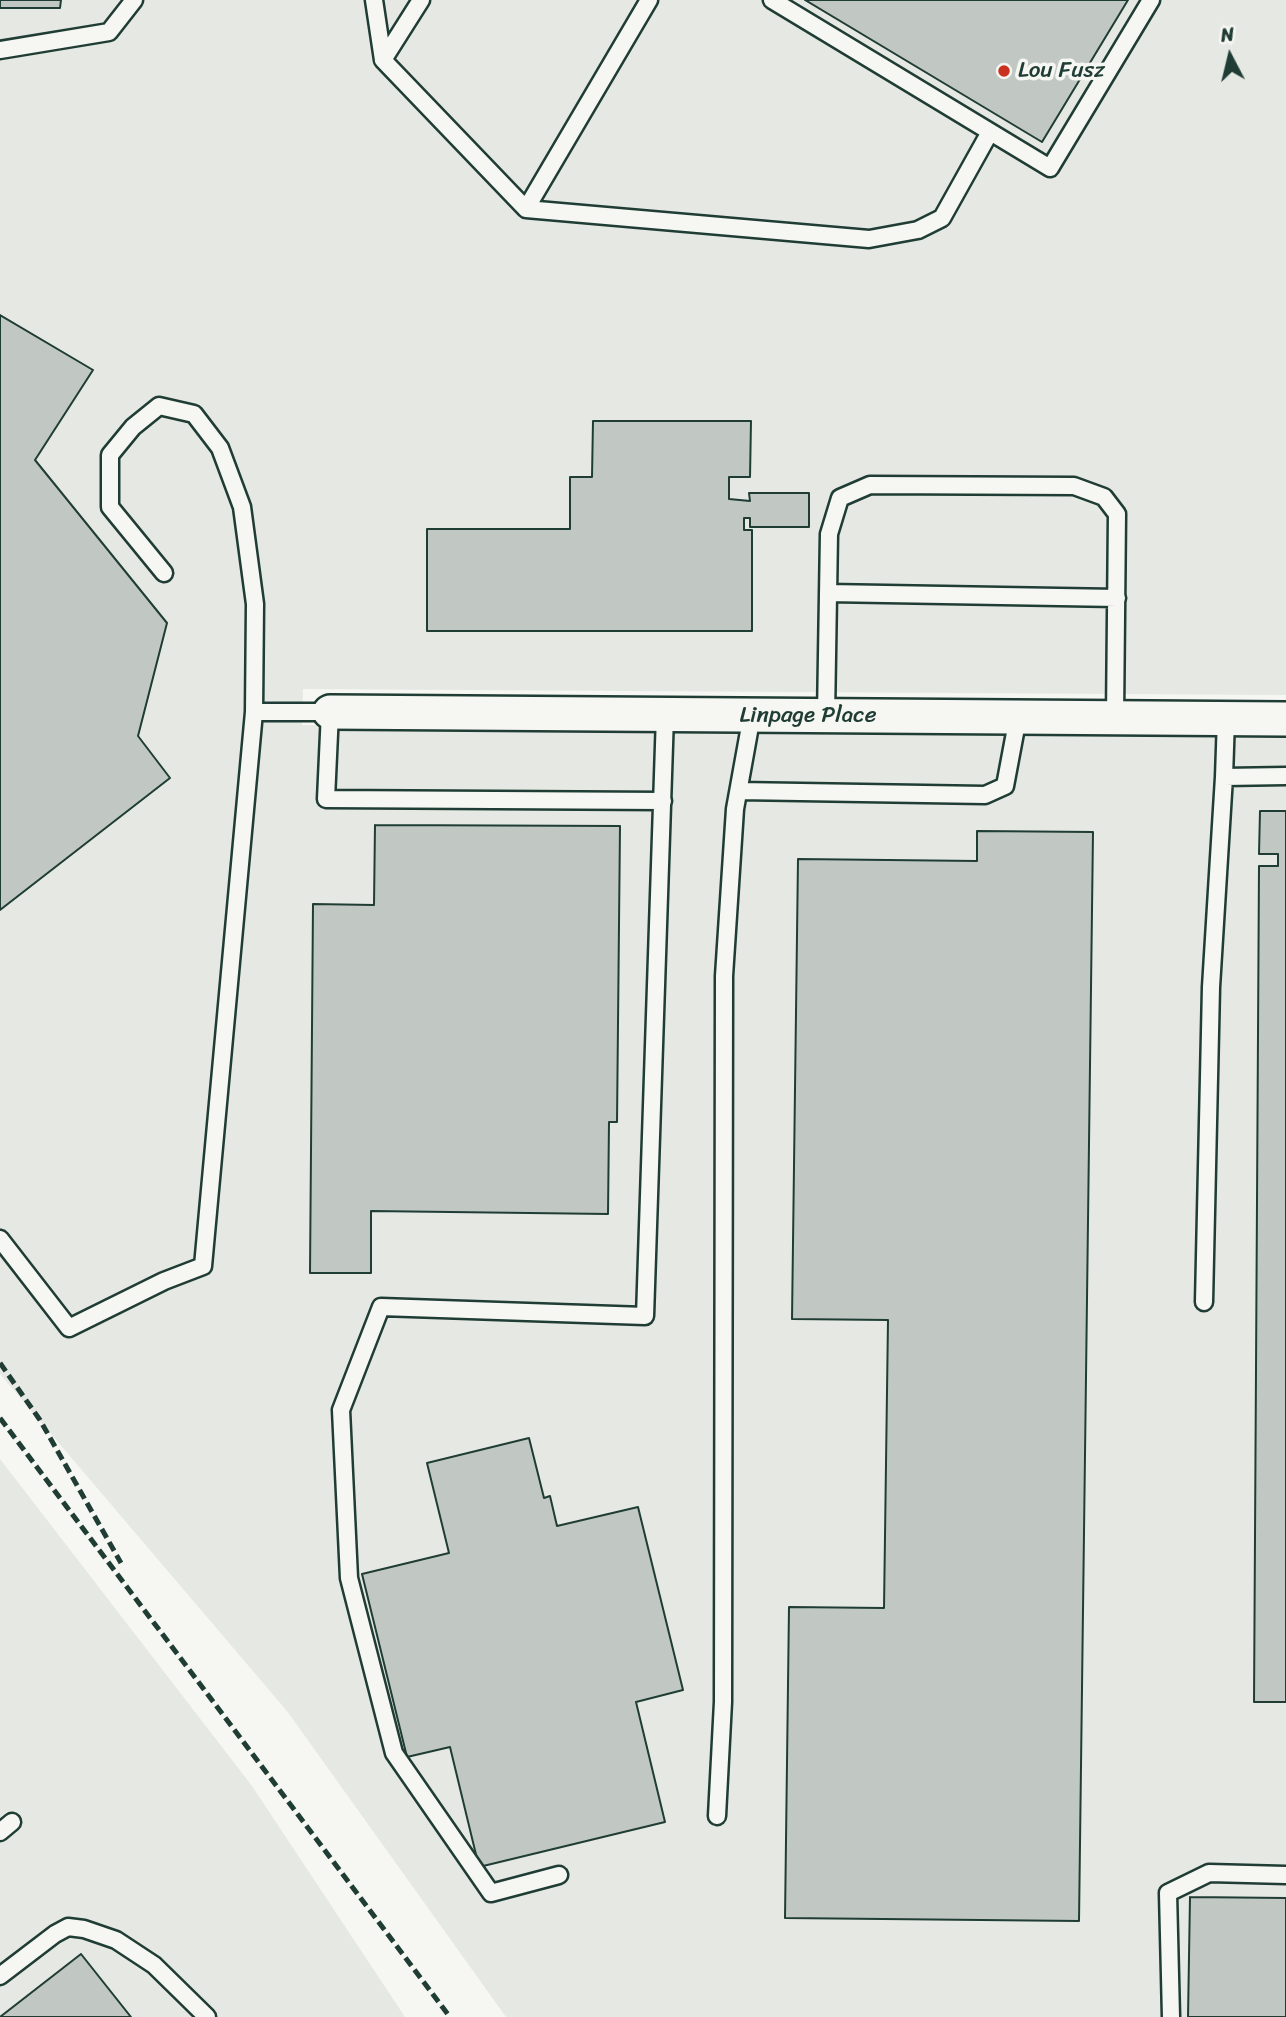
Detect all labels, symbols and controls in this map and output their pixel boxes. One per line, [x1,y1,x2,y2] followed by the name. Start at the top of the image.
[1219,17,1236,52] text: N
[1195,21,1265,91] north arrow
[1018,57,1105,85] place label: Lou Fusz
[996,63,1012,79] marker: Lou Fusz
[739,702,877,730] street label: Linpage Place

